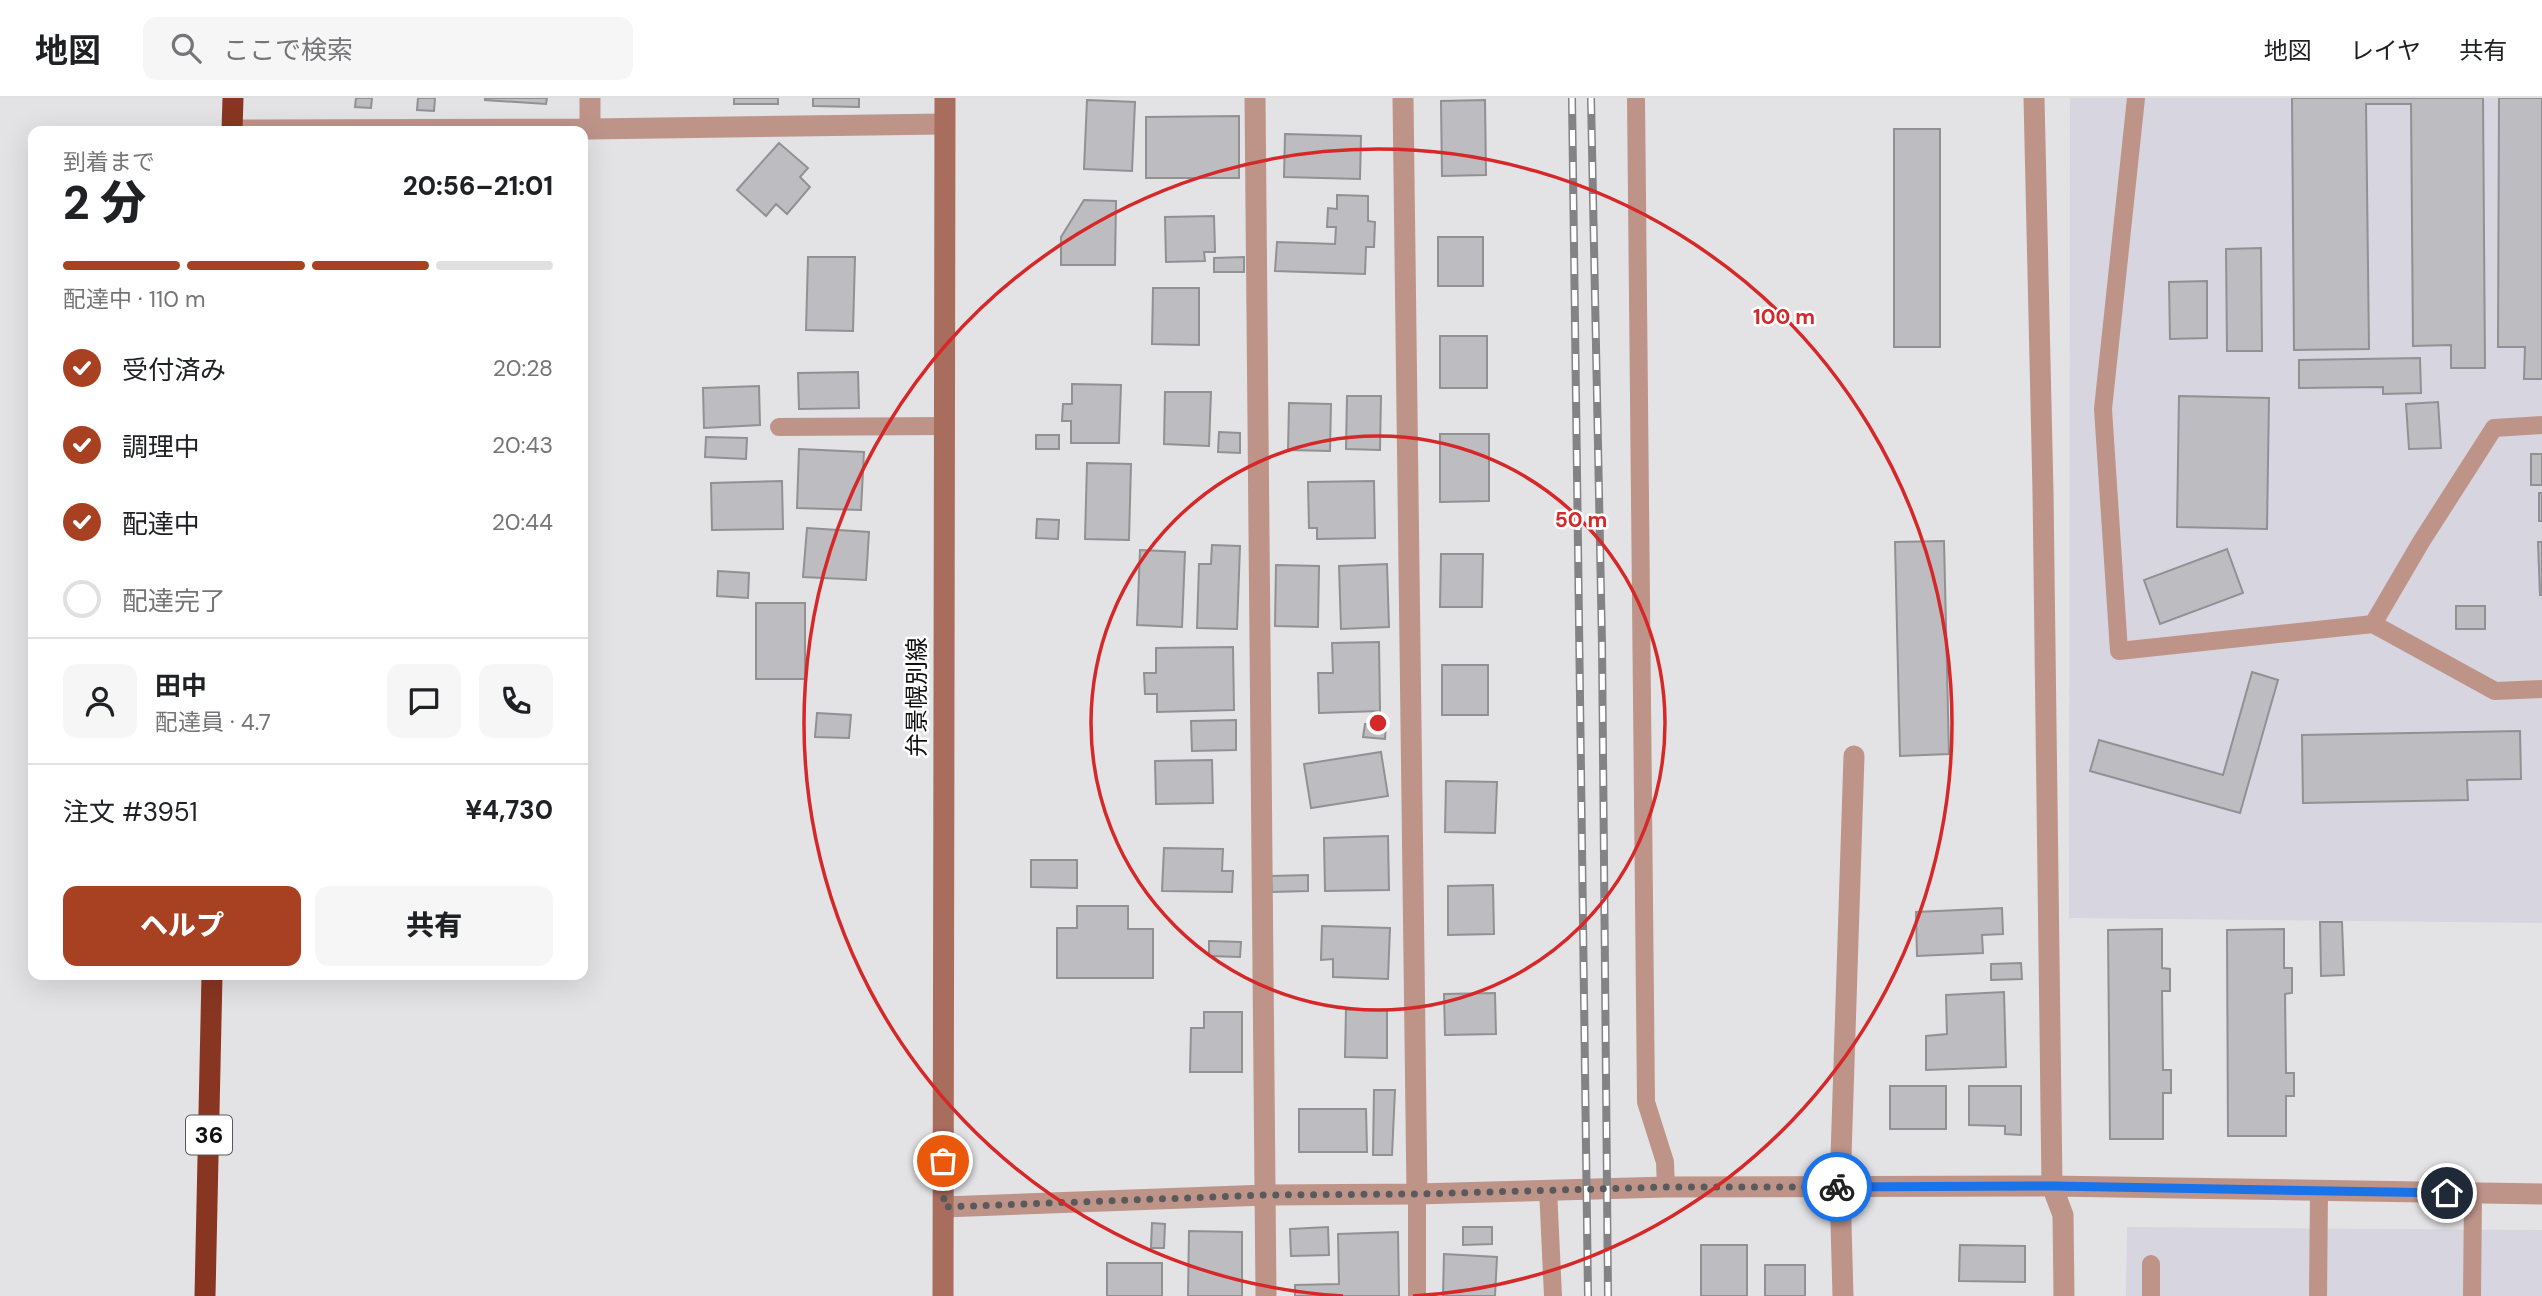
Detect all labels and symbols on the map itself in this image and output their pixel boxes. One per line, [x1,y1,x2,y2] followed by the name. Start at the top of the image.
[1753,303,1815,331] text: 100 m
[1555,506,1607,534] text: 50 m
[901,637,932,757] street label: 弁景幌別線
[1366,711,1390,735] centre of rings
[186,1116,232,1154] road number: 36
[913,1131,973,1191] pin
[1802,1152,1872,1222] courier
[2417,1163,2477,1223] pin

